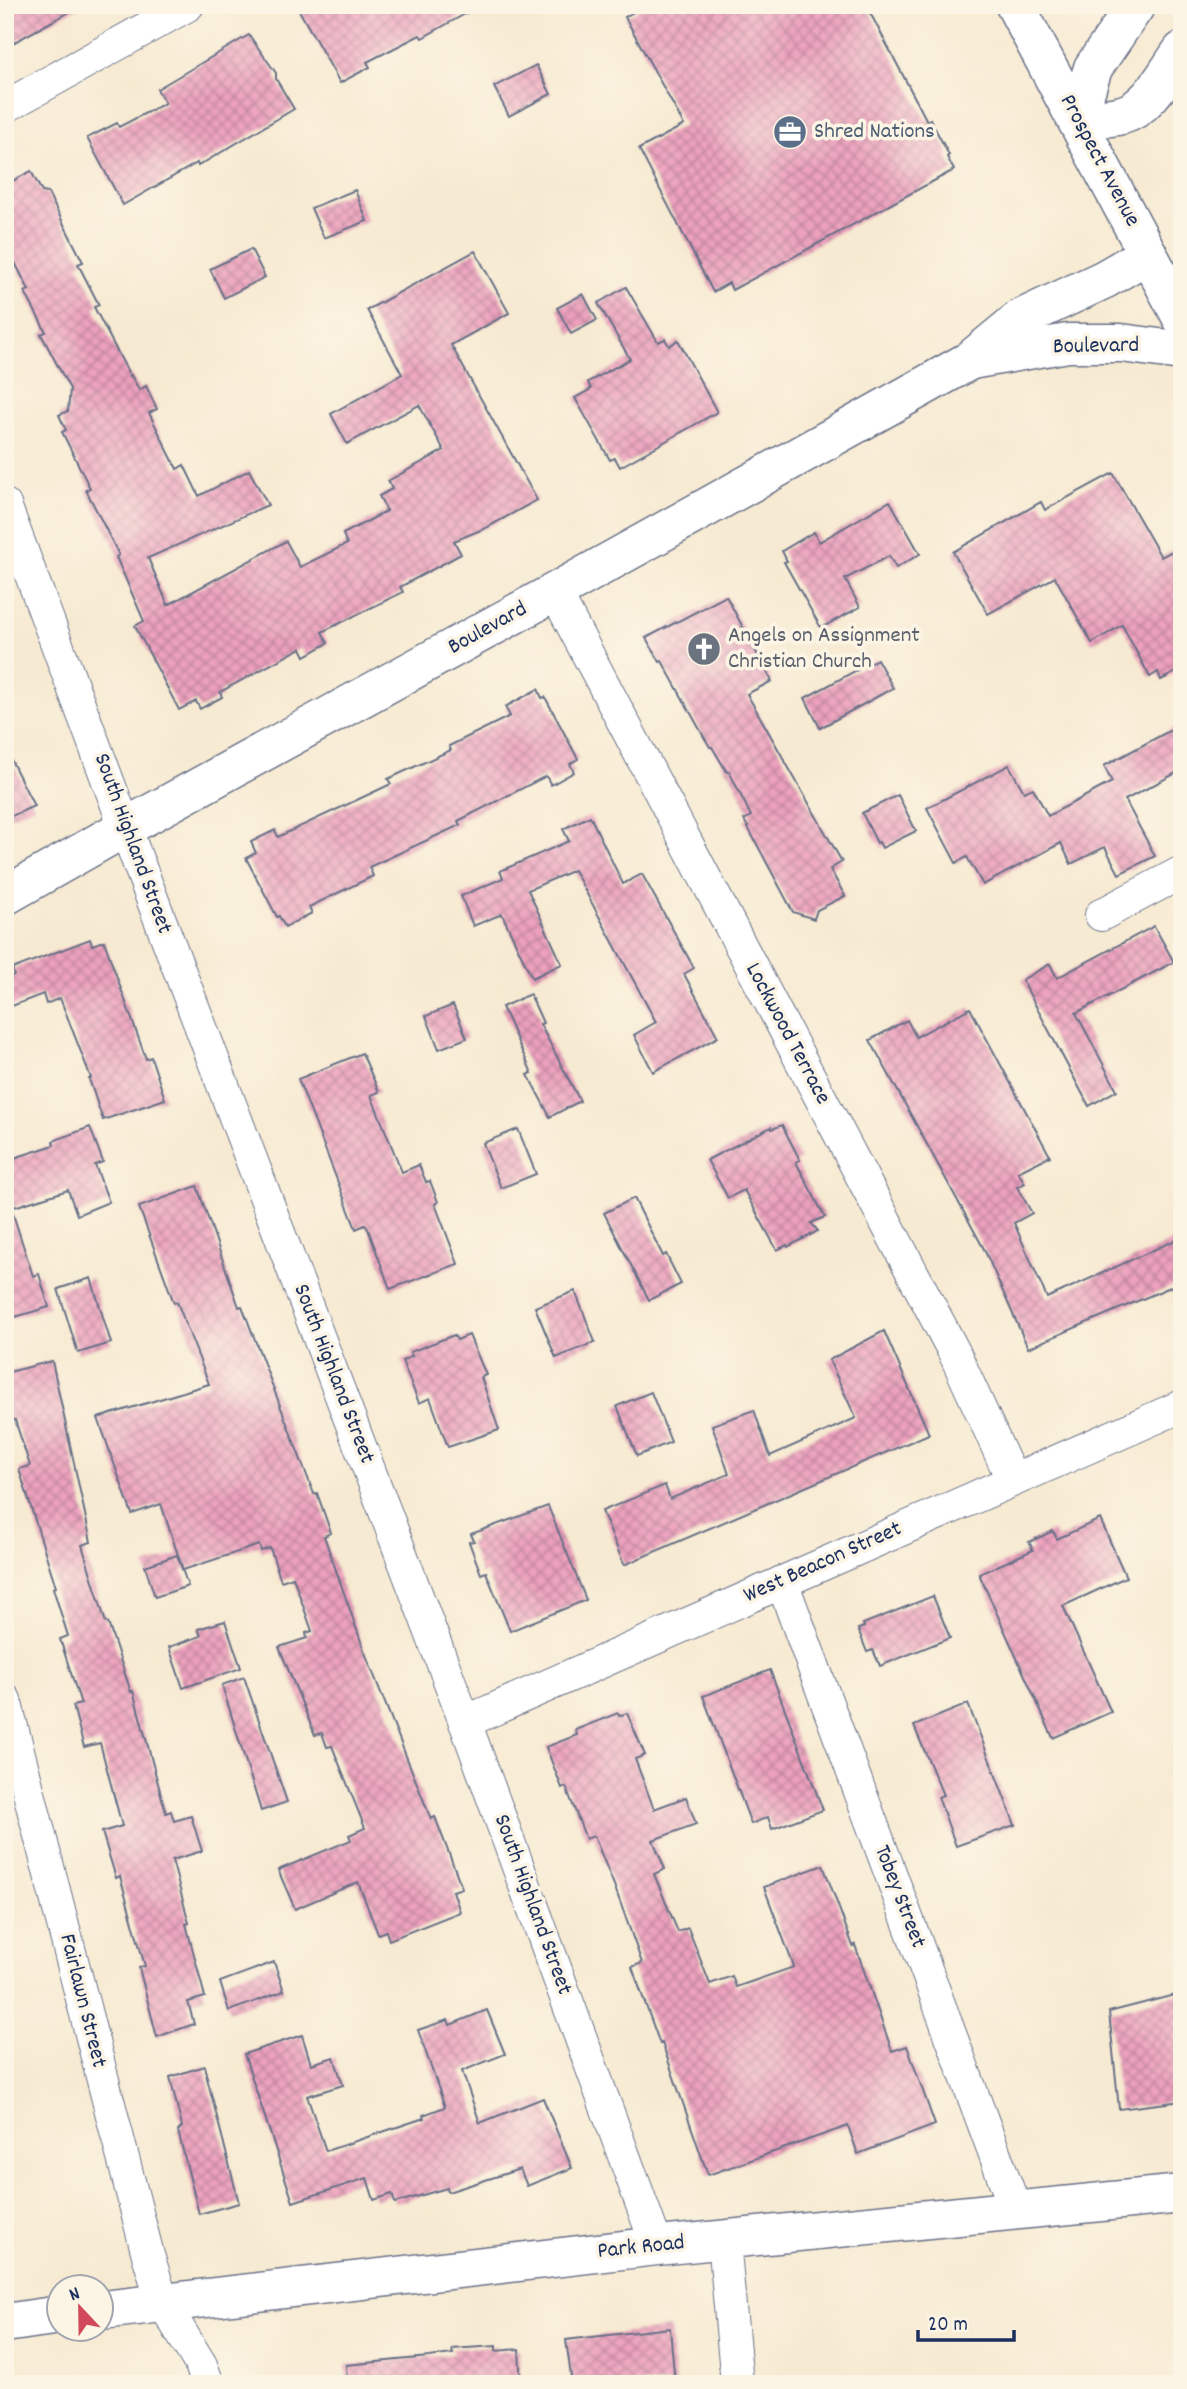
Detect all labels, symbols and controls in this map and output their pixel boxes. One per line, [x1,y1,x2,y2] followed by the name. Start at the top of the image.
[1050,89,1148,233] street label: Prospect Avenue
[771,113,809,151] office icon: Shred Nations
[814,116,935,149] place label: Shred Nations
[1053,330,1139,364] street label: Boulevard
[442,594,534,664] street label: Boulevard
[728,620,920,679] place label: Angels on Assignment Christian Church
[685,630,723,668] church icon: Angels on Assignment Christian Church
[84,749,180,939] street label: South Highland Street
[736,957,838,1111] street label: Lockwood Terrace
[284,1279,382,1469] street label: South Highland Street
[739,1513,907,1613] street label: West Beacon Street
[484,1810,580,2000] street label: South Highland Street
[864,1841,934,1953] street label: Tobey Street
[49,1931,115,2071] street label: Fairlawn Street
[596,2227,686,2269] street label: Park Road
[46,2274,116,2344] north arrow
[66,2281,84,2310] text: N
[918,2298,1014,2342] scale bar
[928,2311,968,2341] text: 20 m

